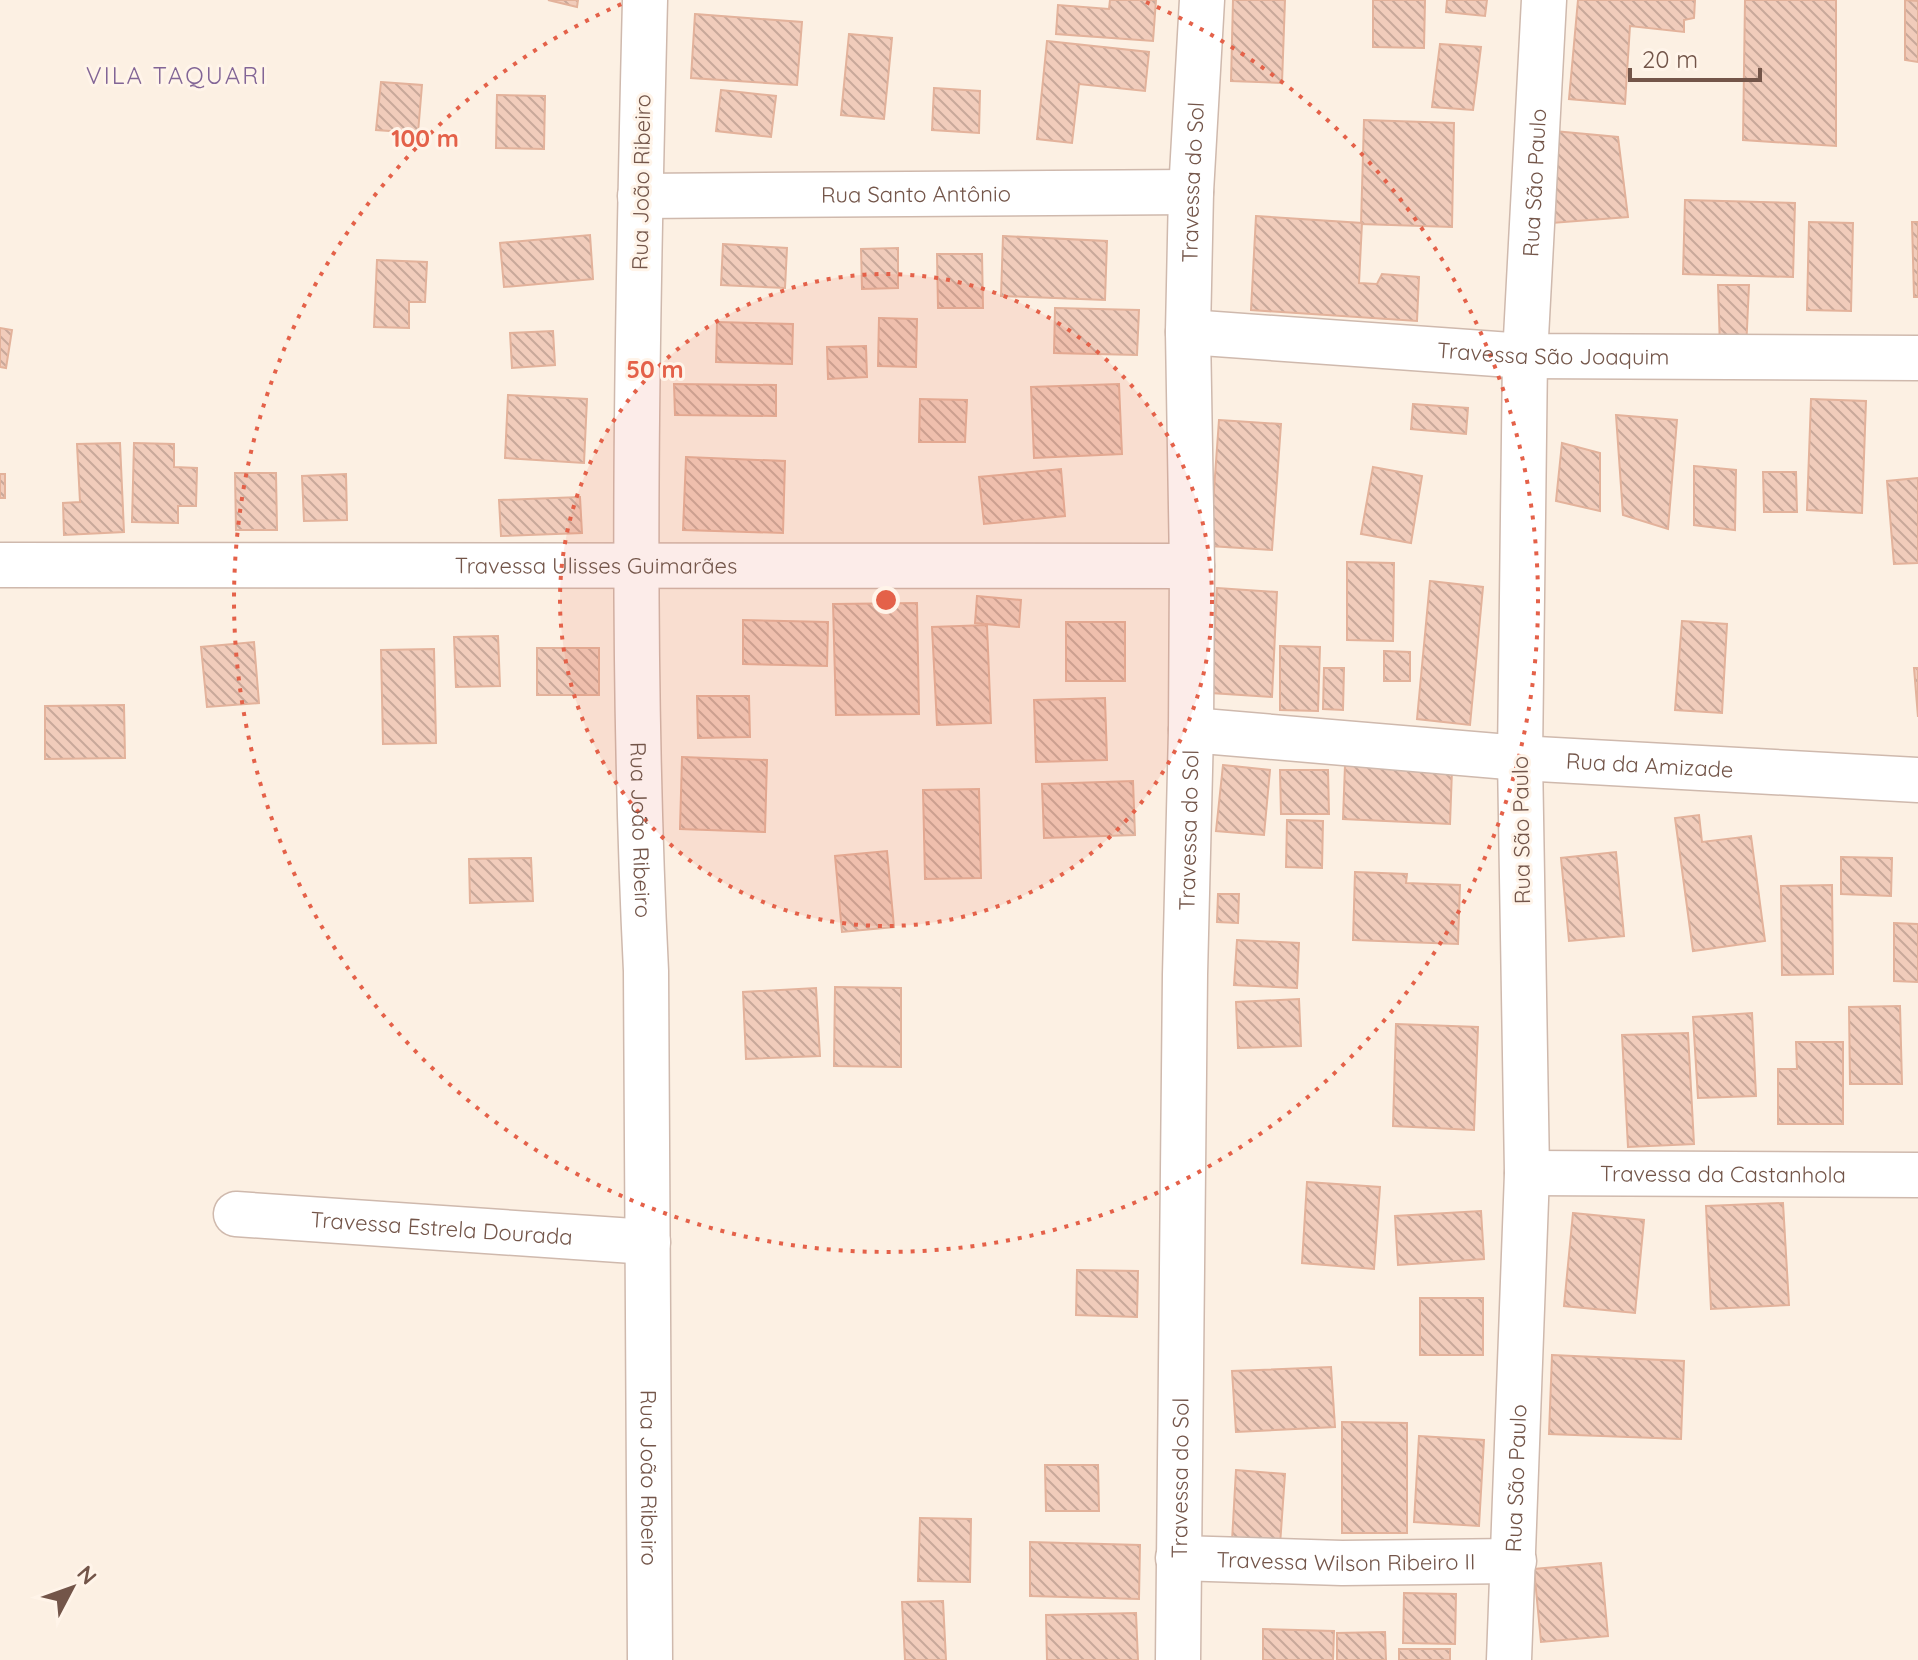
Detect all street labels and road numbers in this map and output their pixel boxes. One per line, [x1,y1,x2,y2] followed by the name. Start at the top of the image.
[625,94,657,270] street label: Rua João Ribeiro
[1175,101,1210,263] street label: Travessa do Sol
[1516,108,1552,257] street label: Rua São Paulo
[821,179,1011,209] street label: Rua Santo Antônio
[1436,336,1669,371] street label: Travessa São Joaquim
[455,551,737,580] street label: Travessa Ulisses Guimarães
[624,742,658,919] street label: Rua João Ribeiro
[1565,747,1734,784] street label: Rua da Amizade
[1173,749,1205,911] street label: Travessa do Sol
[1506,756,1536,904] street label: Rua São Paulo
[1600,1159,1846,1189] street label: Travessa da Castanhola
[310,1205,574,1251] street label: Travessa Estrela Dourada
[634,1390,663,1566] street label: Rua João Ribeiro
[1165,1397,1195,1559] street label: Travessa do Sol
[1499,1404,1532,1553] street label: Rua São Paulo
[1216,1545,1476,1577] street label: Travessa Wilson Ribeiro II

